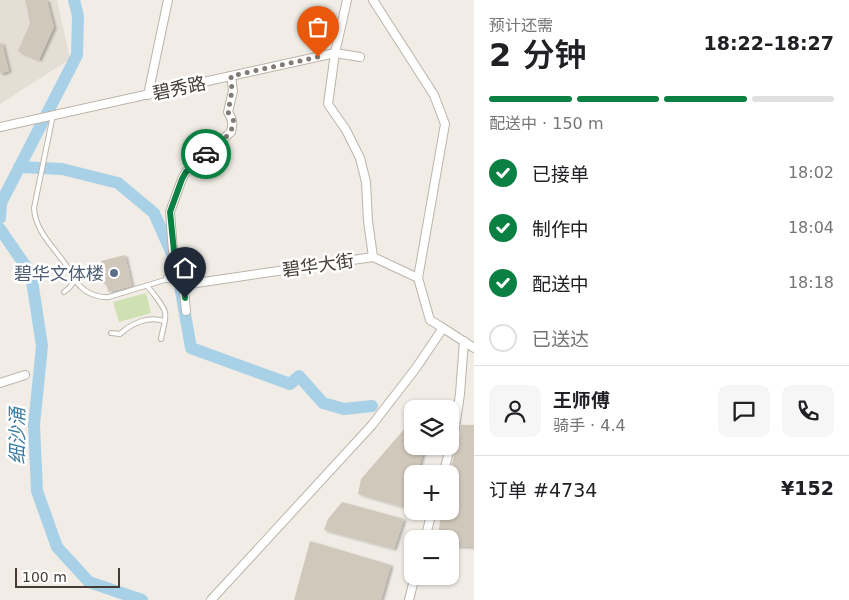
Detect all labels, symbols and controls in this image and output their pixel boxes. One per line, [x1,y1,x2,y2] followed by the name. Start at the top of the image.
[297,6,339,57] pin
[304,13,332,41] icon: bag
[489,16,553,35] text: 预计还需
[704,32,834,54] text: 18:22–18:27
[489,36,586,74] text: 2 分钟
[150,72,208,104] street label: 碧秀路
[489,114,603,133] text: 配送中 · 150 m
[181,129,231,179] courier
[192,140,220,168] icon: car
[489,159,517,187] icon: check
[532,163,589,185] text: 已接单
[788,163,834,182] text: 18:02
[489,214,517,242] icon: check
[532,218,589,240] text: 制作中
[788,218,834,237] text: 18:04
[164,247,206,298] pin
[281,250,355,280] street label: 碧华大街
[171,254,199,282] icon: home
[14,263,104,284] place label: 碧华文体楼
[108,267,120,279] marker: 碧华文体楼
[489,269,517,297] icon: check
[532,273,589,295] text: 配送中
[788,273,834,292] text: 18:18
[532,328,589,350] text: 已送达
[489,385,541,437] button: person
[718,385,770,437] button: chat
[782,385,834,437] button: phone
[553,389,610,411] text: 王师傅
[404,400,459,585] map controls
[404,400,459,455] button: layers
[6,406,28,465] water label: 细沙涌
[553,416,626,435] text: 骑手 · 4.4
[404,465,459,520] button: +
[781,477,834,499] text: ¥152
[489,479,597,501] text: 订单 #4734
[404,530,459,585] button: −
[15,565,120,588] scale bar
[22,569,67,585] text: 100 m

